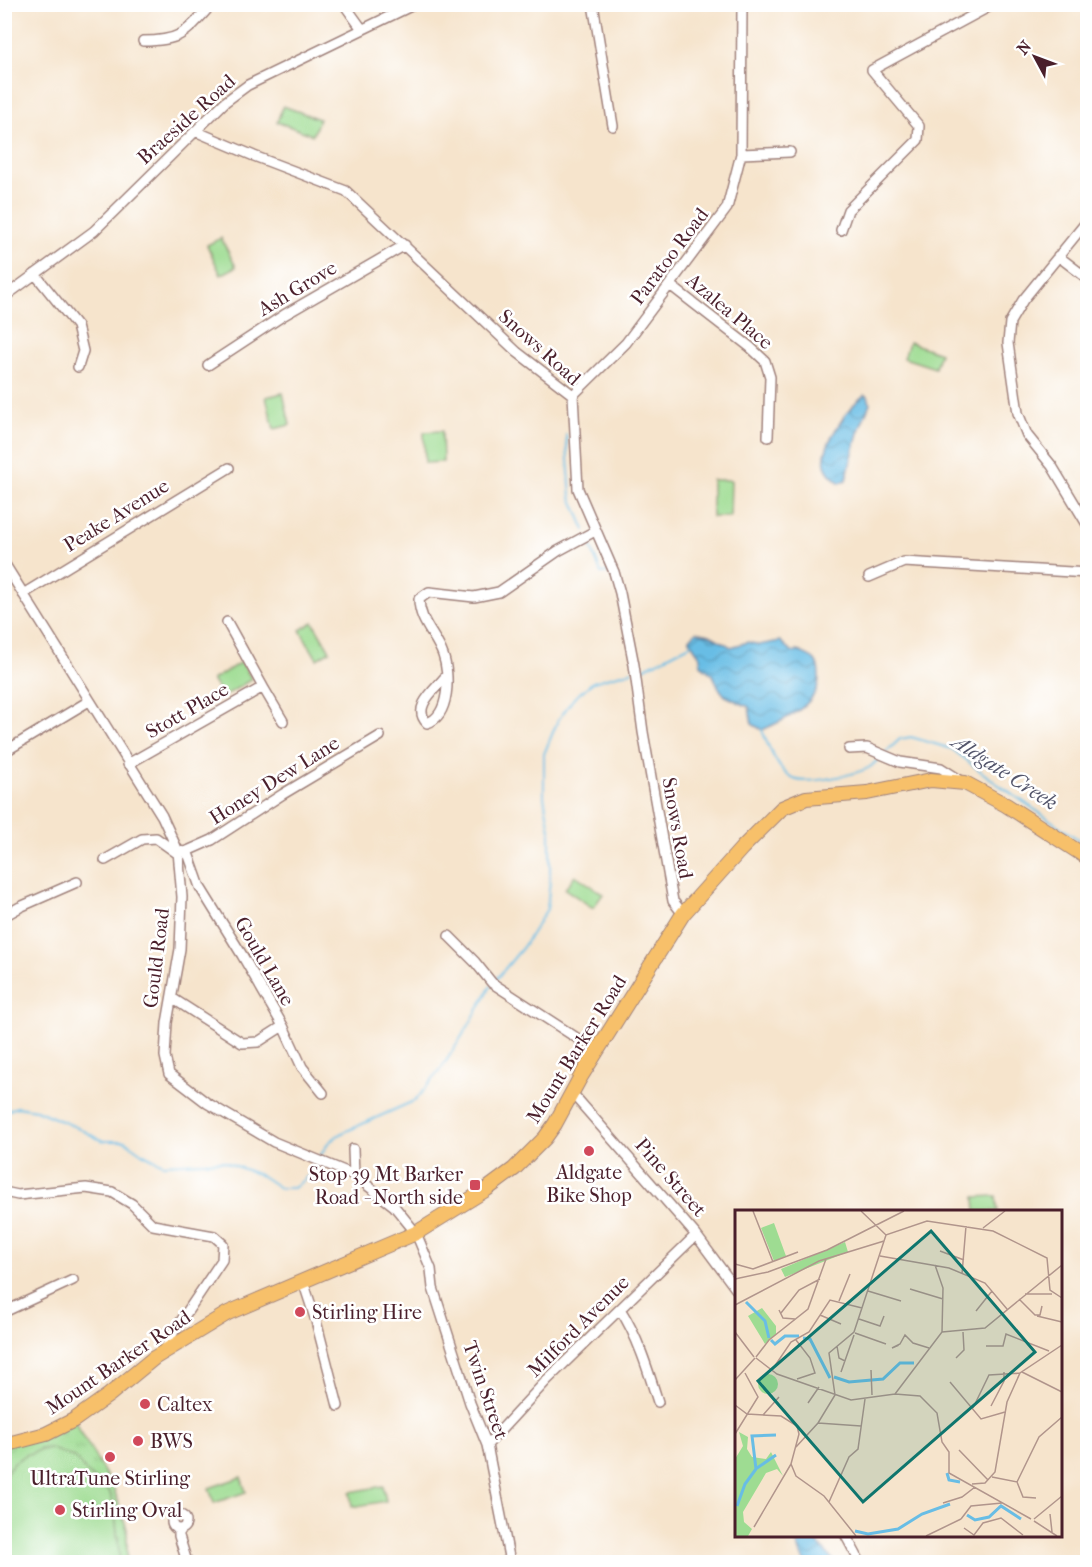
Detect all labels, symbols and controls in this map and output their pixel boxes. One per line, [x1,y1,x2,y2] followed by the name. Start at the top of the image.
[1005,27,1065,87] north arrow
[1013,36,1036,58] text: N
[133,69,241,169] street label: Braeside Road
[626,203,714,309] street label: Paratoo Road
[253,256,341,321] street label: Ash Grove
[681,268,778,354] street label: Azalea Place
[494,305,586,391] street label: Snows Road
[60,474,173,557] street label: Peake Avenue
[142,678,233,743] street label: Stott Place
[945,727,1062,815] water label: Aldgate Creek
[205,731,343,830] street label: Honey Dew Lane
[657,776,698,882] street label: Snows Road
[139,906,174,1009] street label: Gould Road
[230,913,299,1010] street label: Gould Lane
[522,970,632,1127] street label: Mount Barker Road
[630,1133,711,1221] street label: Pine Street
[582,1144,596,1158] marker: Aldgate Bike Shop
[546,1161,632,1207] place label: Aldgate Bike Shop
[309,1163,463,1209] place label: Stop 39 Mt Barker Road - North side
[468,1178,482,1192] marker: Stop 39 Mt Barker Road - North side
[735,1210,1062,1537] inset map
[523,1271,634,1382] street label: Milford Avenue
[312,1301,422,1324] place label: Stirling Hire
[41,1305,196,1419] street label: Mount Barker Road
[293,1305,307,1319] marker: Stirling Hire
[458,1338,513,1442] street label: Twin Street
[157,1393,213,1416] place label: Caltex
[138,1397,152,1411] marker: Caltex
[150,1430,193,1453] place label: BWS
[131,1434,145,1448] marker: BWS
[103,1450,117,1464] marker: UltraTune Stirling
[30,1467,190,1490] place label: UltraTune Stirling
[72,1499,183,1522] place label: Stirling Oval
[53,1503,67,1517] marker: Stirling Oval

